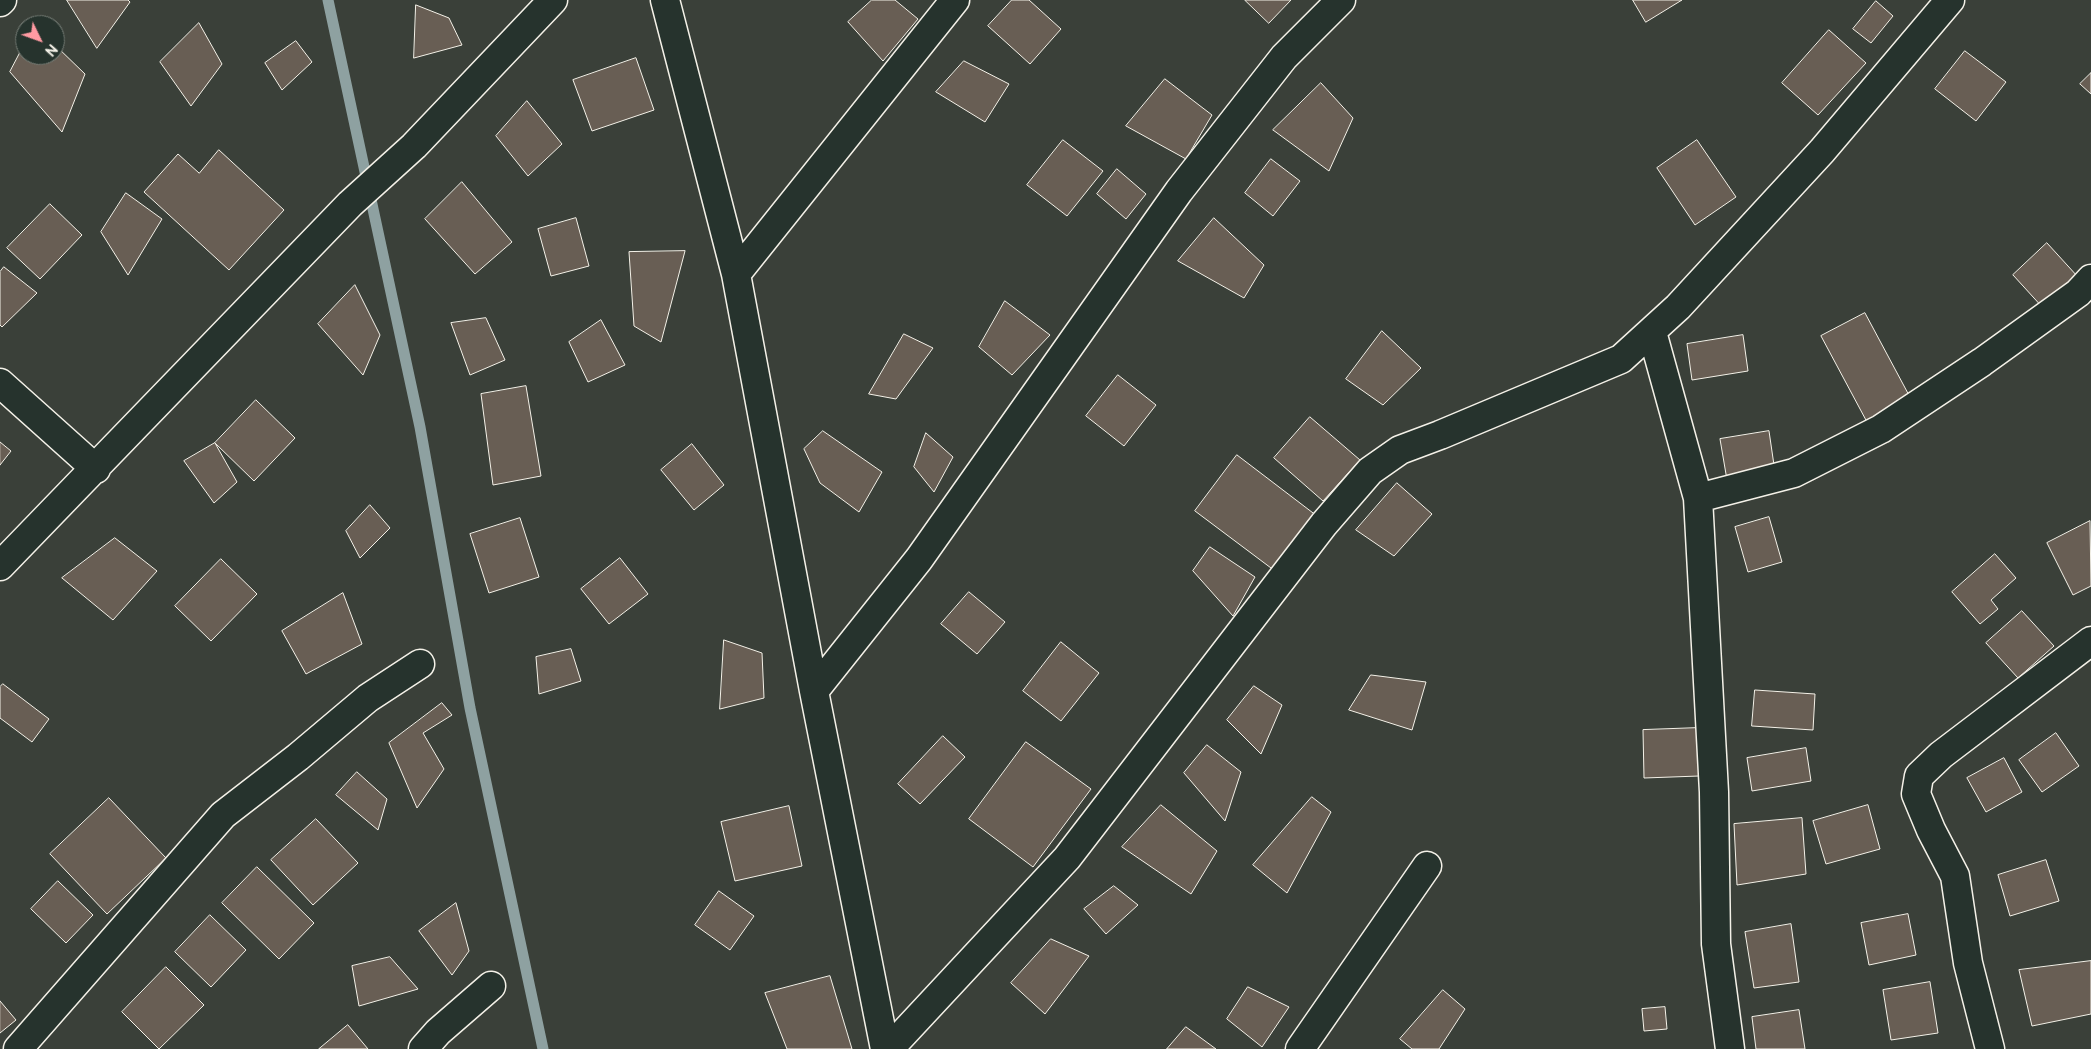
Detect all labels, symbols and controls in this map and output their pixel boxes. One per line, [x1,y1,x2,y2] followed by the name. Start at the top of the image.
[15,15,65,65] north arrow
[41,40,61,59] text: N

